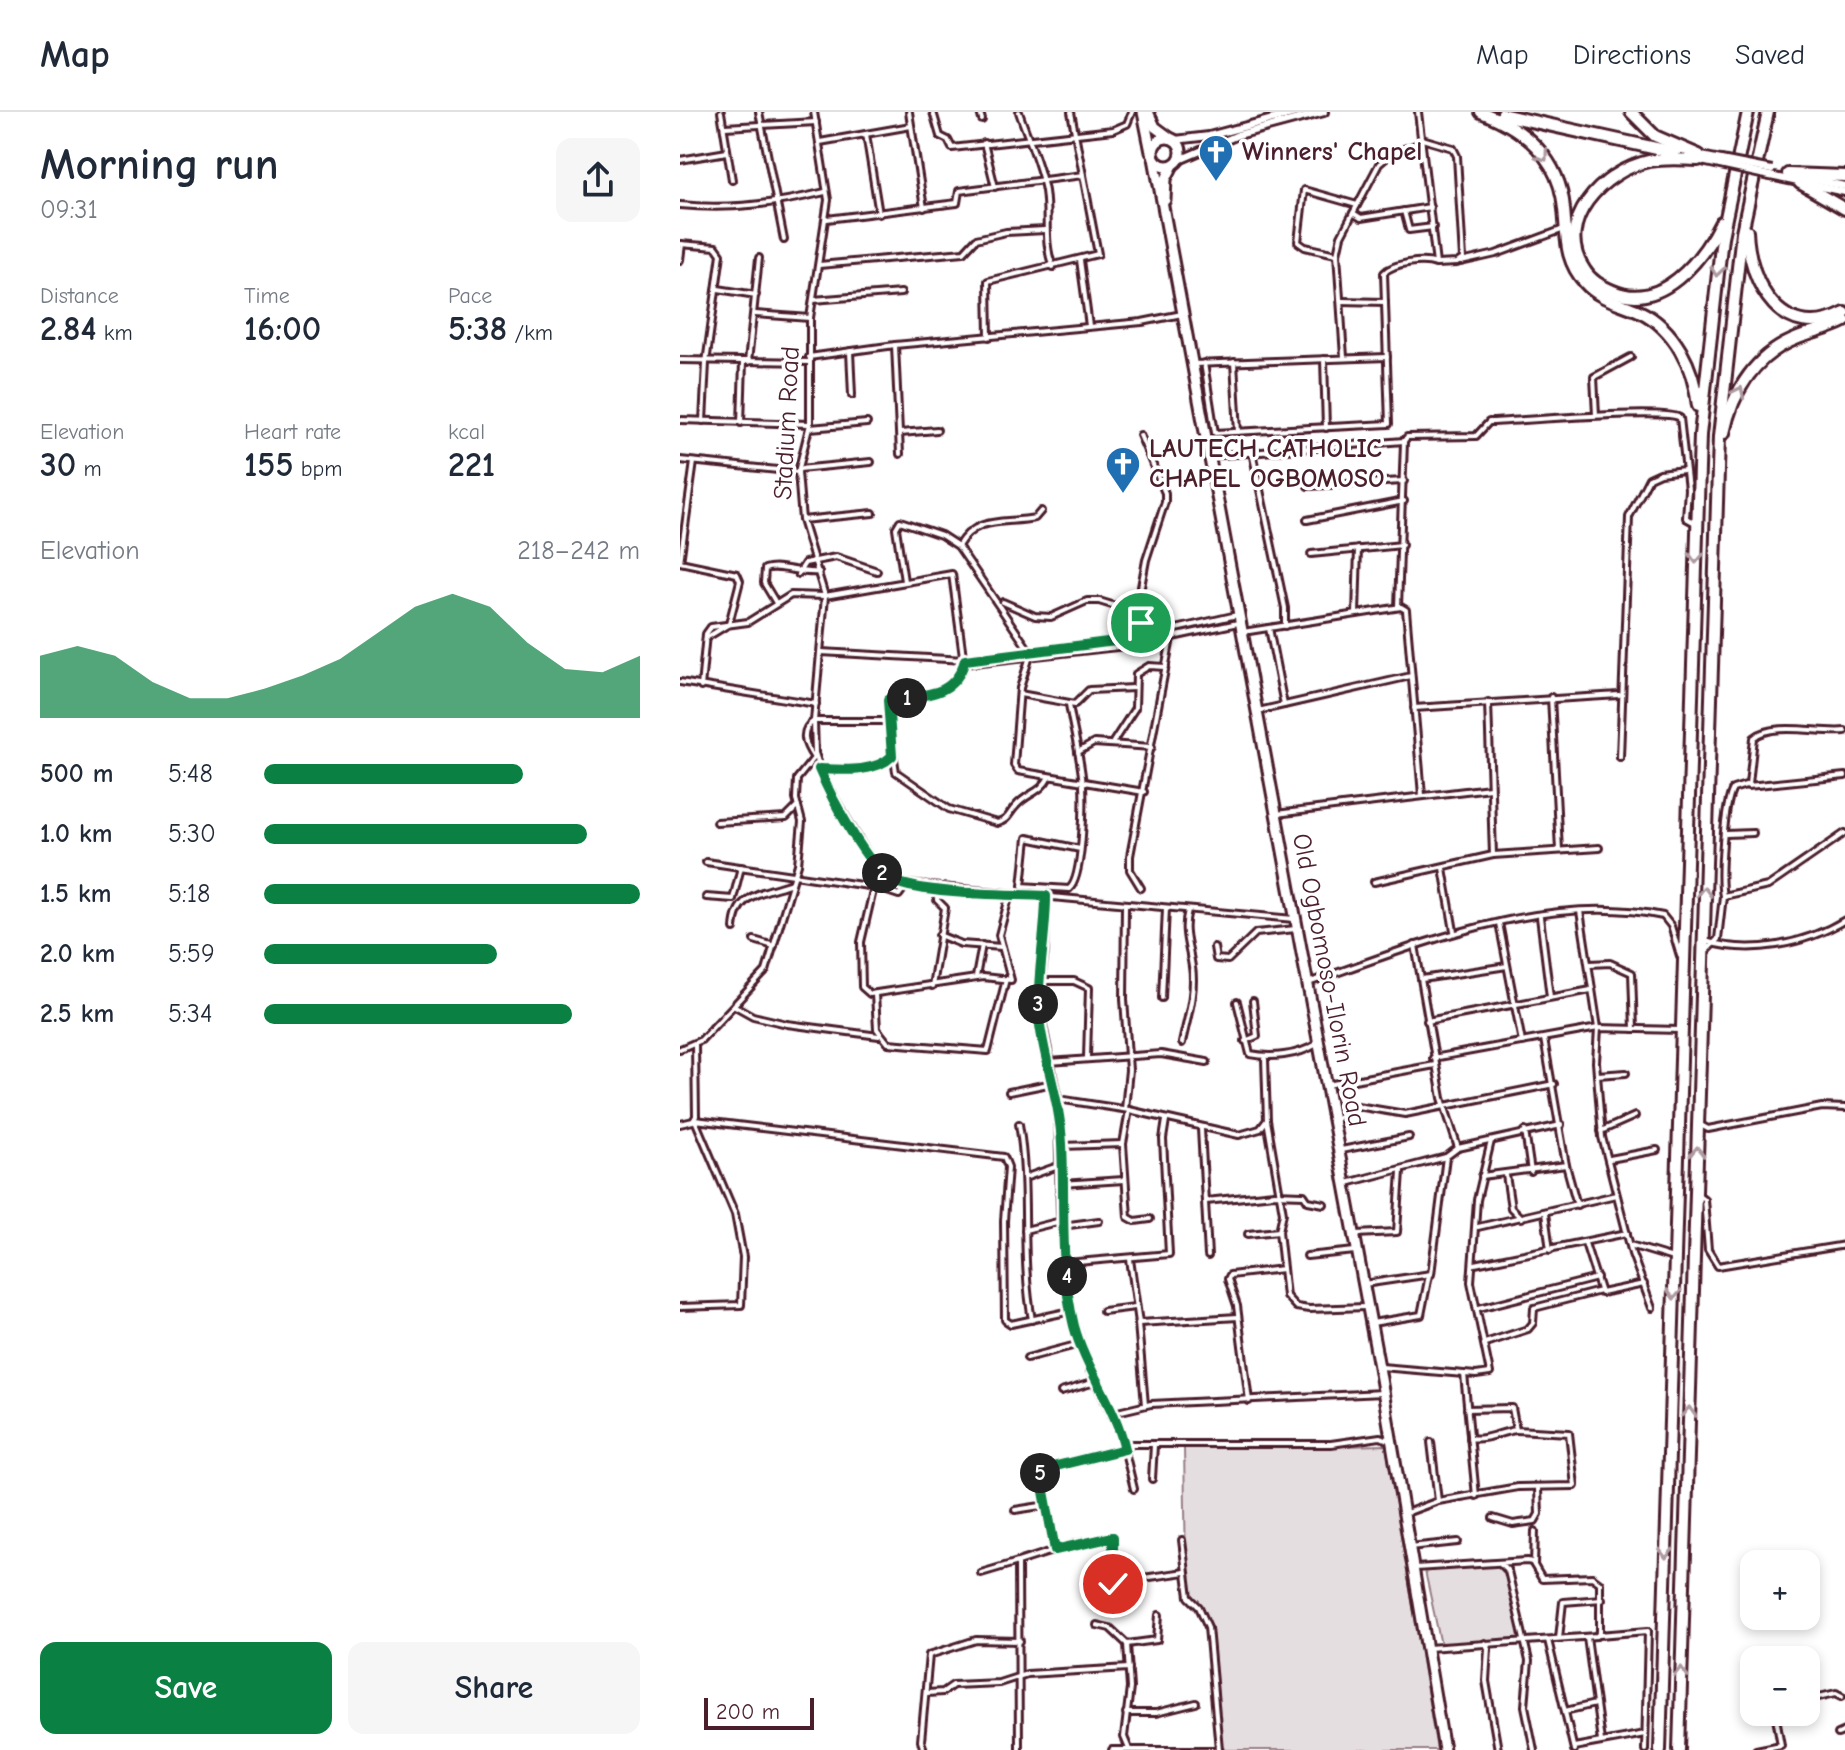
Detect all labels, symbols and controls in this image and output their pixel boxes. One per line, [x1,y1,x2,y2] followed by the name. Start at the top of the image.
[40,33,110,77] text: Map
[1476,39,1529,71] text: Map
[1573,39,1691,71] text: Directions
[1735,39,1805,71] text: Saved
[1197,133,1235,183] church icon: Winners' Chapel
[1242,137,1423,167] place label: Winners' Chapel
[556,138,640,222] button: share
[40,139,279,190] text: Morning run
[1533,148,1548,162] one-way arrow
[40,195,98,225] text: 09:31
[1709,264,1726,278] one-way arrow
[40,283,119,309] text: Distance
[244,283,290,309] text: Time
[448,283,492,309] text: Pace
[40,309,96,349] text: 2.84
[244,309,321,349] text: 16:00
[448,309,507,349] text: 5:38
[96,320,133,346] text: km
[507,320,553,346] text: /km
[768,345,806,501] street label: Stadium Road
[1729,385,1744,400] one-way arrow
[40,419,124,445] text: Elevation
[244,419,341,445] text: Heart rate
[448,419,485,445] text: kcal
[1149,434,1385,494] place label: LAUTECH CATHOLIC CHAPEL OGBOMOSO
[40,445,76,485] text: 30
[244,445,293,485] text: 155
[448,445,495,485] text: 221
[1104,445,1142,495] church icon: LAUTECH CATHOLIC CHAPEL OGBOMOSO
[76,456,102,482] text: m
[293,456,342,482] text: bpm
[40,536,140,566] text: Elevation
[517,536,640,566] text: 218–242 m
[1688,552,1705,565] one-way arrow
[1107,589,1175,657] pin
[1119,601,1163,645] icon: arrive
[887,678,927,718] pin: 1
[903,685,911,711] text: 1
[40,759,114,789] text: 500 m
[168,759,213,789] text: 5:48
[40,819,112,849] text: 1.0 km
[168,819,216,849] text: 5:30
[1286,831,1372,1129] street label: Old Ogbomoso-Ilorin Road
[862,853,902,893] pin: 2
[877,860,887,886] text: 2
[40,879,111,909] text: 1.5 km
[168,879,210,909] text: 5:18
[1696,885,1713,898] one-way arrow
[40,939,115,969] text: 2.0 km
[168,939,215,969] text: 5:59
[1018,984,1058,1024] pin: 3
[1033,991,1043,1017] text: 3
[40,999,114,1029] text: 2.5 km
[168,999,213,1029] text: 5:34
[1688,1145,1705,1158] one-way arrow
[1047,1256,1087,1296] pin: 4
[1062,1263,1072,1289] text: 4
[1665,1288,1682,1301] one-way arrow
[1680,1405,1697,1418] one-way arrow
[1020,1453,1060,1493] pin: 5
[1034,1460,1046,1486] text: 5
[1657,1547,1675,1560] one-way arrow
[1079,1550,1147,1618] pin
[1740,1550,1820,1726] map controls
[1740,1550,1820,1630] button: +
[1091,1562,1135,1606] icon: check
[40,1642,332,1734] button: Save
[348,1642,640,1734] button: Share
[1740,1646,1820,1726] button: −
[1672,1665,1689,1678] one-way arrow
[704,1694,814,1730] scale bar
[716,1699,780,1725] text: 200 m

